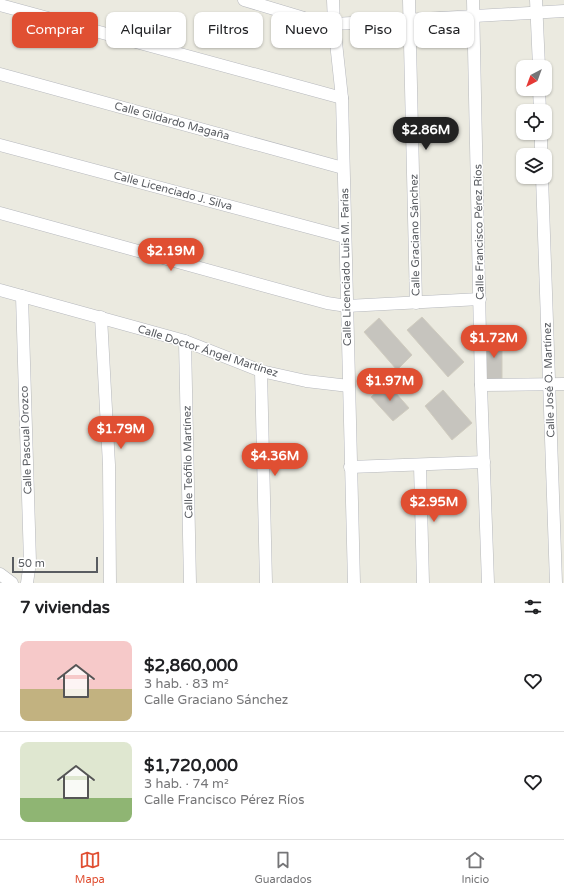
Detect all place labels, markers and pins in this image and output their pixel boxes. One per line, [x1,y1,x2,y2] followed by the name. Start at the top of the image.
[393,117,459,151] pin: $2.86M
[138,238,204,272] pin: $2.19M
[461,325,527,359] pin: $1.72M
[357,368,423,402] pin: $1.97M
[88,416,154,450] pin: $1.79M
[242,443,308,477] pin: $4.36M
[401,489,467,523] pin: $2.95M

